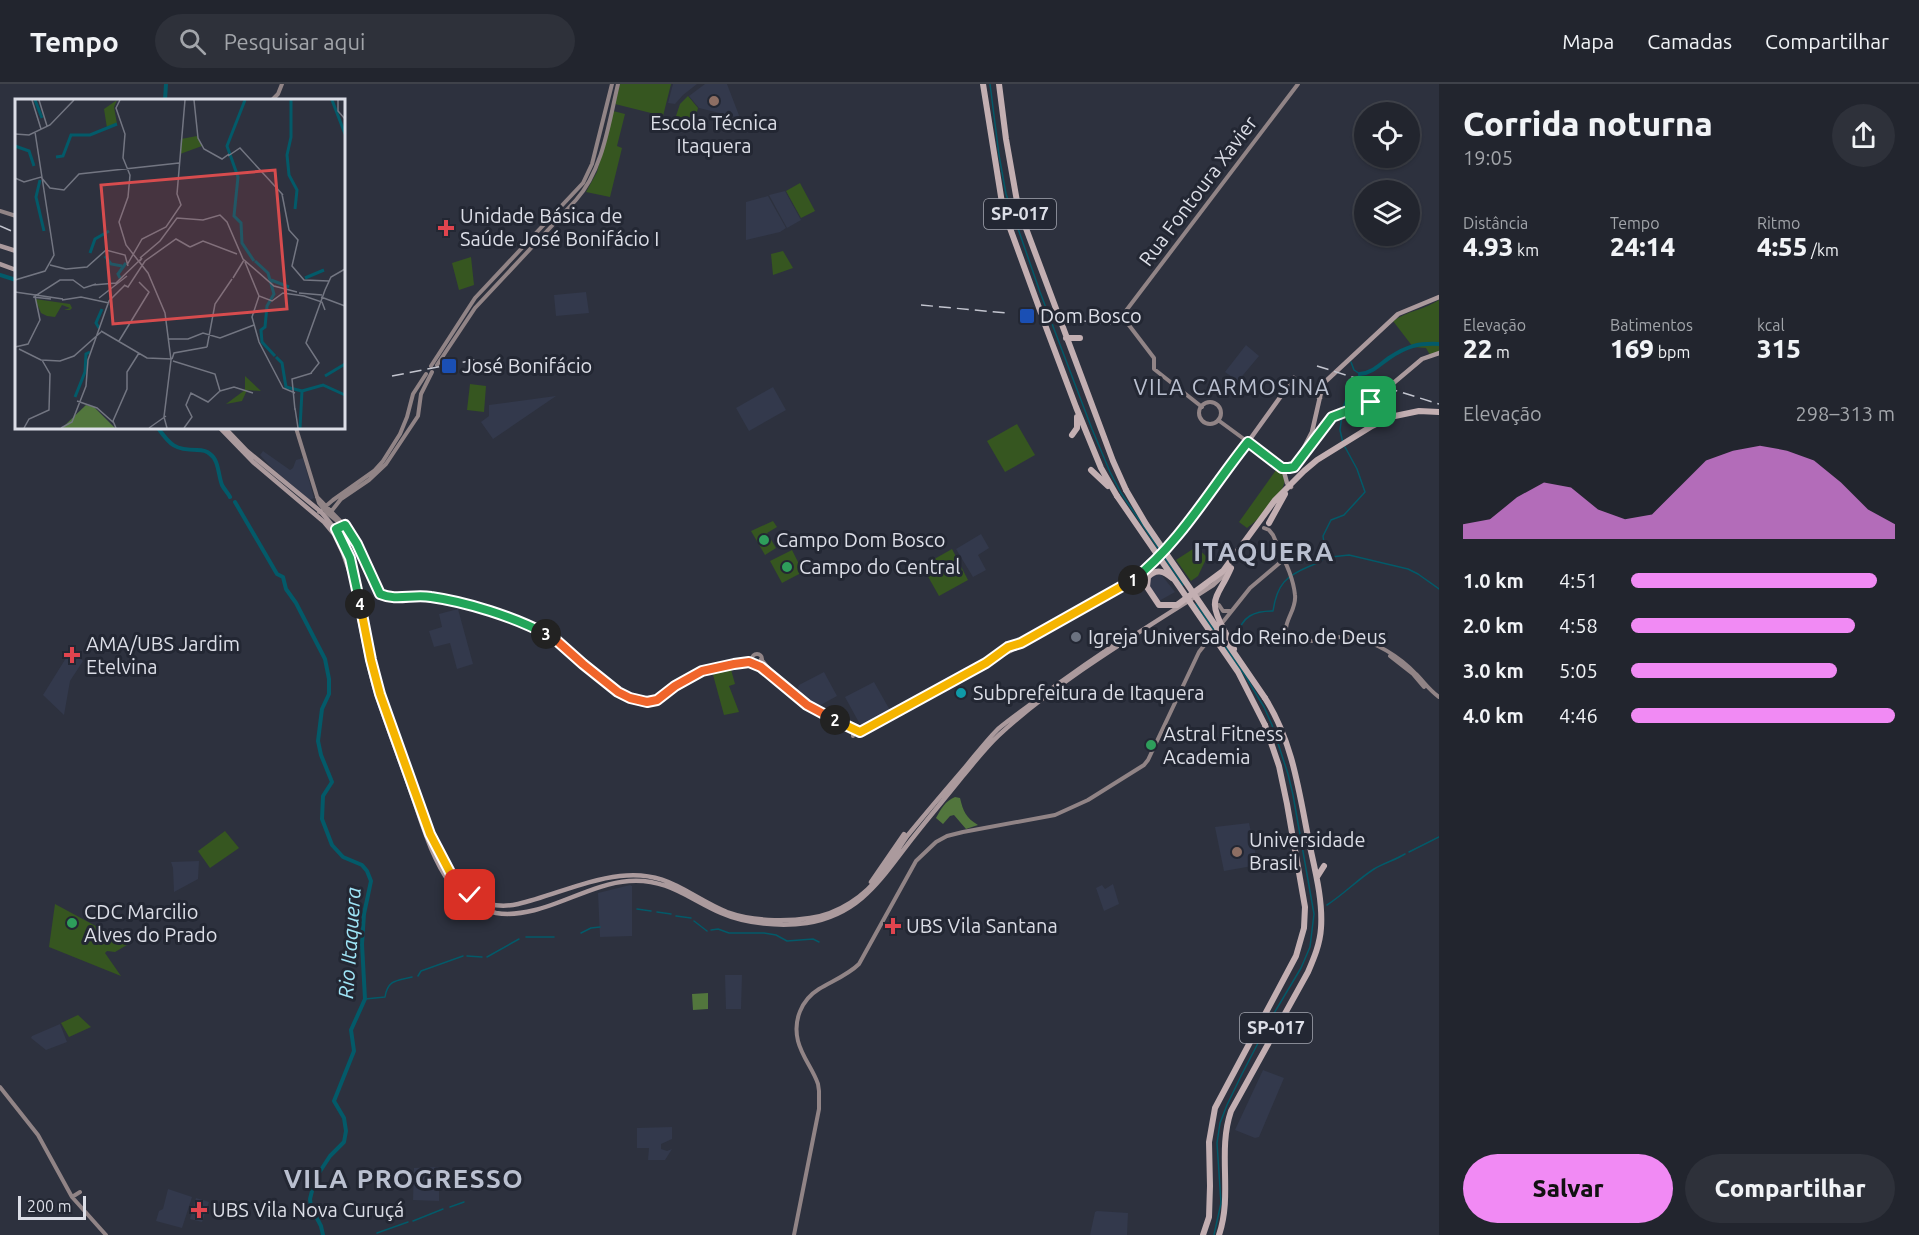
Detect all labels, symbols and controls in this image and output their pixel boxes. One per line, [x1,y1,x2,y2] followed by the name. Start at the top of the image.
[155,14,575,68] search box
[176,25,209,58] icon: search
[30,26,119,57] text: Tempo
[224,29,365,54] text: Pesquisar aqui
[1562,29,1614,53] text: Mapa
[1647,29,1732,53] text: Camadas
[1765,29,1889,53] text: Compartilhar
[707,94,721,108] marker: Escola Técnica Itaquera
[15,99,345,429] inset map
[1354,102,1420,246] map controls
[1354,102,1420,168] button: locate
[1832,104,1895,167] button: share
[1463,105,1713,142] text: Corrida noturna
[650,111,778,157] place label: Escola Técnica Itaquera
[1134,111,1262,270] street label: Rua Fontoura Xavier
[1463,146,1513,169] text: 19:05
[1354,180,1420,246] button: layers
[984,199,1056,229] road number: SP-017
[460,204,659,250] place label: Unidade Básica de Saúde José Bonifácio I
[1463,214,1528,232] text: Distância
[1610,214,1660,232] text: Tempo
[1757,214,1800,232] text: Ritmo
[437,219,455,237] marker: Unidade Básica de Saúde José Bonifácio I
[1463,232,1513,261] text: 4.93
[1610,232,1675,261] text: 24:14
[1757,232,1807,261] text: 4:55
[1513,241,1539,259] text: km
[1807,241,1839,259] text: /km
[1040,304,1142,327] place label: Dom Bosco
[1018,307,1036,325] marker: Dom Bosco
[1463,316,1526,334] text: Elevação
[1610,316,1693,334] text: Batimentos
[1757,316,1785,334] text: kcal
[1463,334,1492,363] text: 22
[1610,334,1654,363] text: 169
[1757,334,1801,363] text: 315
[1492,343,1510,361] text: m
[1654,343,1690,361] text: bpm
[462,354,592,377] place label: José Bonifácio
[440,357,458,375] marker: José Bonifácio
[1133,374,1331,399] district label: VILA CARMOSINA
[1345,376,1396,427] pin
[1354,385,1387,418] icon: arrive
[1463,402,1542,425] text: Elevação
[1796,402,1895,425] text: 298–313 m
[776,528,945,551] place label: Campo Dom Bosco
[757,533,771,547] marker: Campo Dom Bosco
[1193,537,1335,566] district label: ITAQUERA
[799,555,960,578] place label: Campo do Central
[780,560,794,574] marker: Campo do Central
[1118,565,1148,595] pin: 1
[1463,569,1524,592] text: 1.0 km
[1559,569,1598,592] text: 4:51
[1128,571,1138,589] text: 1
[345,589,375,619] pin: 4
[355,595,365,613] text: 4
[1463,614,1524,637] text: 2.0 km
[1559,614,1598,637] text: 4:58
[531,619,561,649] pin: 3
[541,625,551,643] text: 3
[1088,625,1387,648] place label: Igreja Universal do Reino de Deus
[1069,630,1083,644] marker: Igreja Universal do Reino de Deus
[86,632,240,678] place label: AMA/UBS Jardim Etelvina
[63,646,81,664] marker: AMA/UBS Jardim Etelvina
[1463,659,1524,682] text: 3.0 km
[1559,659,1598,682] text: 5:05
[973,681,1205,704] place label: Subprefeitura de Itaquera
[954,686,968,700] marker: Subprefeitura de Itaquera
[1463,704,1524,727] text: 4.0 km
[1559,704,1598,727] text: 4:46
[820,705,850,735] pin: 2
[830,711,840,729] text: 2
[1163,722,1284,768] place label: Astral Fitness Academia
[1144,738,1158,752] marker: Astral Fitness Academia
[1249,828,1366,874] place label: Universidade Brasil
[1230,845,1244,859] marker: Universidade Brasil
[444,869,495,920] pin
[453,878,486,911] icon: check
[333,886,365,999] water label: Rio Itaquera
[84,900,217,946] place label: CDC Marcilio Alves do Prado
[906,914,1058,937] place label: UBS Vila Santana
[65,916,79,930] marker: CDC Marcilio Alves do Prado
[884,917,902,935] marker: UBS Vila Santana
[1240,1013,1312,1043] road number: SP-017
[1463,1154,1673,1223] button: Salvar
[1685,1154,1895,1223] button: Compartilhar
[284,1164,524,1193] district label: VILA PROGRESSO
[18,1193,86,1220] scale bar
[27,1197,72,1215] text: 200 m
[212,1198,404,1221] place label: UBS Vila Nova Curuçá
[190,1201,208,1219] marker: UBS Vila Nova Curuçá

